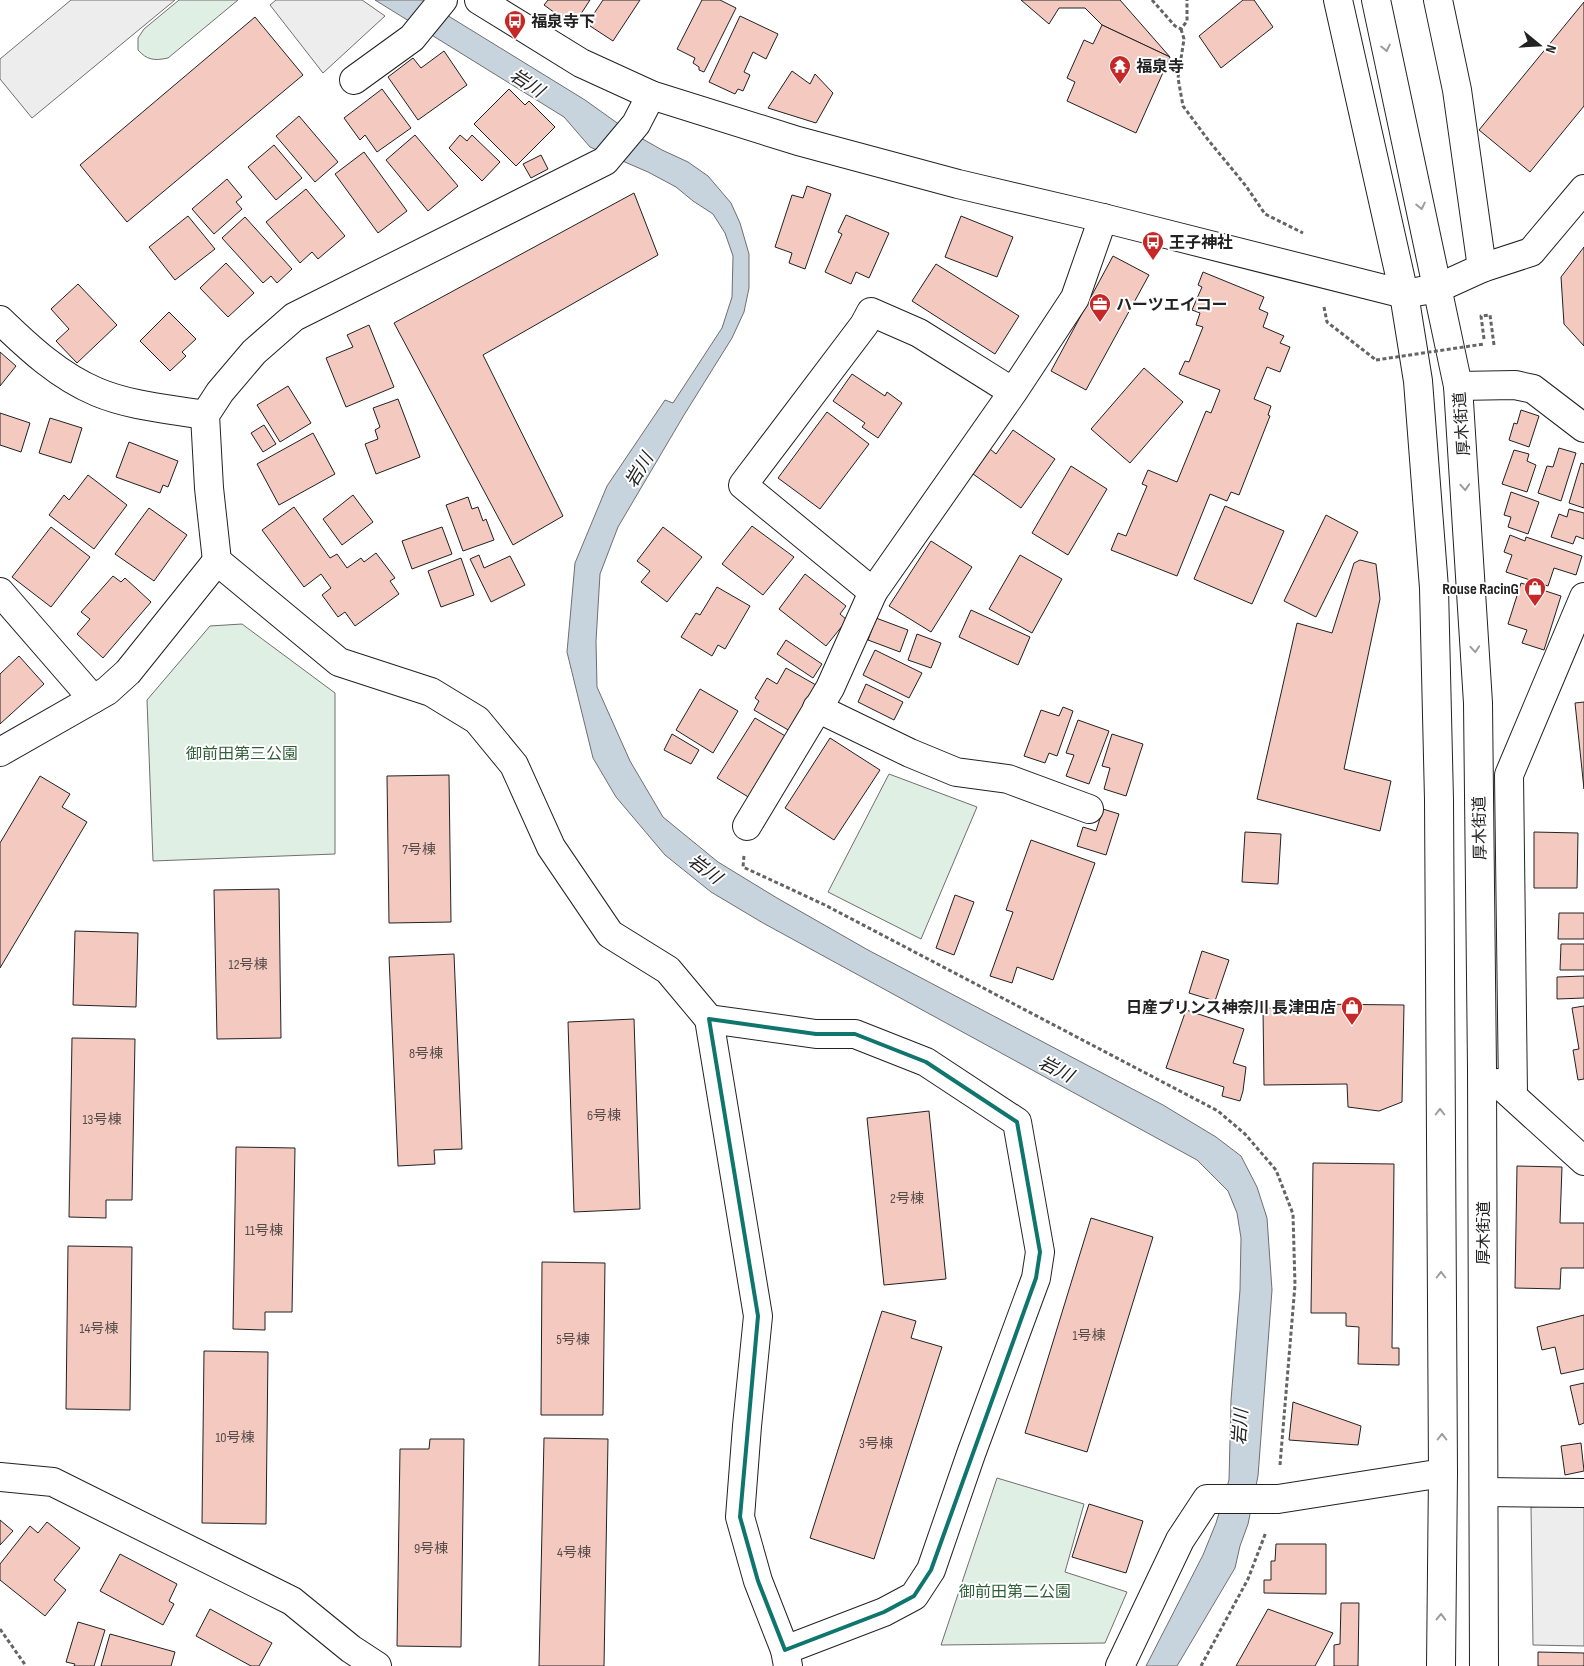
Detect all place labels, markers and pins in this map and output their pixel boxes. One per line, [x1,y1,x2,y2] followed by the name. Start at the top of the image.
[503,9,527,40] bus stop icon: 福泉寺下
[531,13,595,32] place label: 福泉寺下
[1108,54,1132,85] temple icon: 福泉寺
[1136,58,1184,77] place label: 福泉寺
[1141,230,1165,261] bus stop icon: 王子神社
[1169,233,1233,253] place label: 王子神社
[1088,292,1112,323] office icon: ハーツエイコー
[1116,296,1228,315] place label: ハーツエイコー
[1523,576,1547,607] shop icon: Rouse RacinG
[1442,580,1519,599] place label: Rouse RacinG
[1340,995,1364,1026] shop icon: 日産プリンス神奈川 長津田店
[1126,998,1336,1018] place label: 日産プリンス神奈川 長津田店

